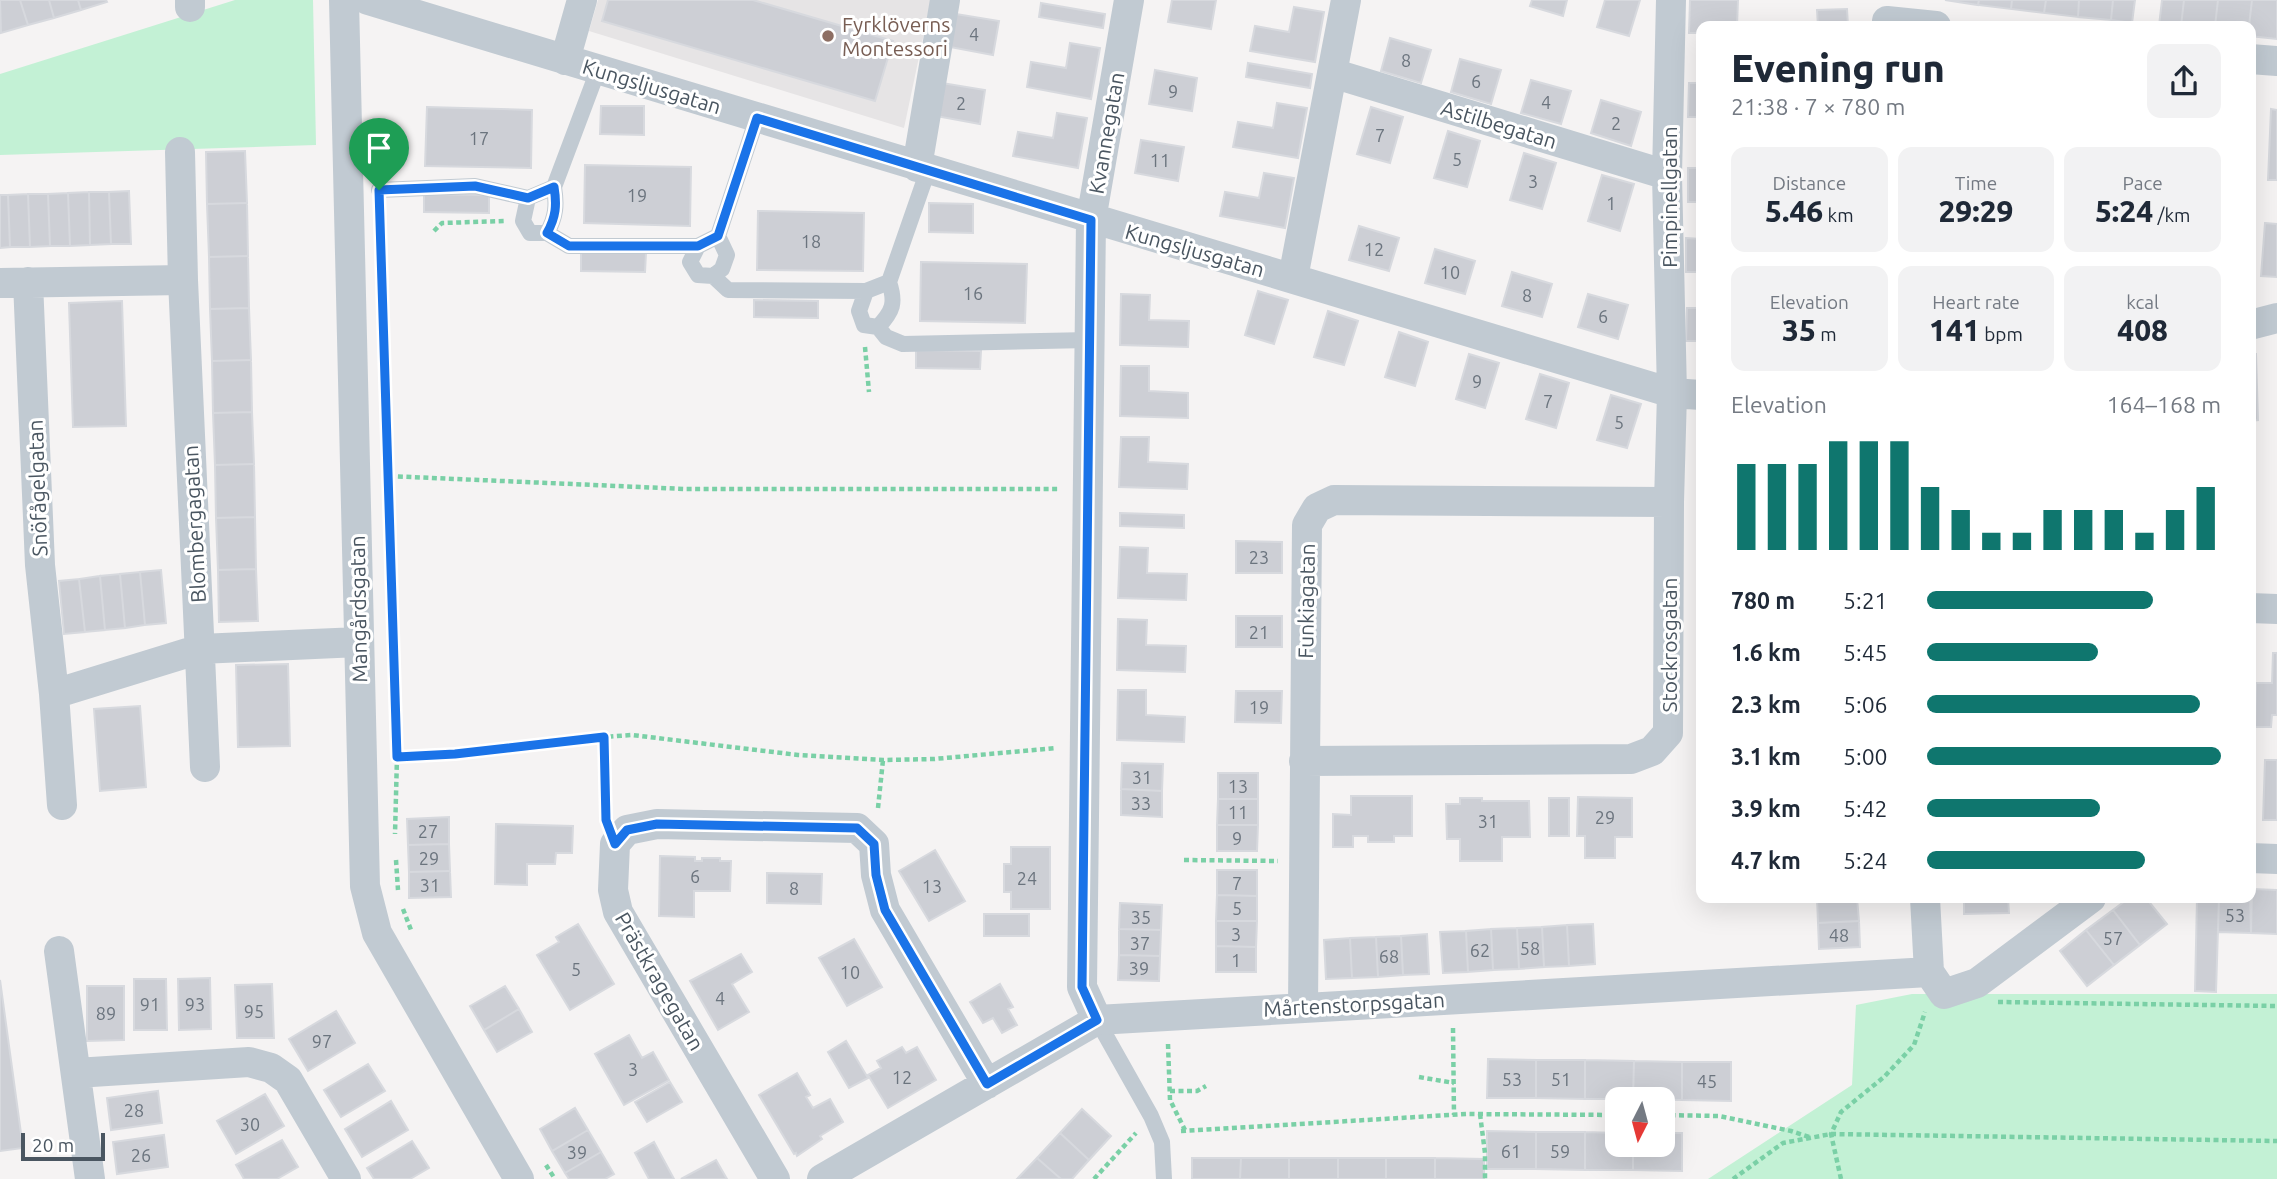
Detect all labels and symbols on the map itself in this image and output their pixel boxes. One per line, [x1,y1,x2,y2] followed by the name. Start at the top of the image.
[842,12,950,60] place label: Fyrklöverns Montessori
[969,24,979,44] house number: 4
[820,28,836,44] marker: Fyrklöverns Montessori
[1401,50,1411,70] house number: 8
[580,54,724,118] street label: Kungsljusgatan
[1083,70,1129,196] street label: Kvannegatan
[1471,71,1481,91] house number: 6
[1168,81,1178,101] house number: 9
[1541,92,1551,112] house number: 4
[956,93,966,113] house number: 2
[1438,95,1560,153] street label: Astilbegatan
[1611,113,1621,133] house number: 2
[349,118,409,190] pin
[1375,125,1385,145] house number: 7
[1657,126,1681,268] street label: Pimpinellgatan
[469,128,489,148] house number: 17
[1452,149,1462,169] house number: 5
[1150,150,1170,170] house number: 11
[1528,171,1538,191] house number: 3
[627,185,647,205] house number: 19
[1606,193,1616,213] house number: 1
[1123,219,1267,281] street label: Kungsljusgatan
[801,231,821,251] house number: 18
[1364,239,1384,259] house number: 12
[1440,262,1460,282] house number: 10
[963,283,983,303] house number: 16
[1522,285,1532,305] house number: 8
[1598,306,1608,326] house number: 6
[1472,371,1482,391] house number: 9
[1543,391,1553,411] house number: 7
[1614,412,1624,432] house number: 5
[23,419,51,557] street label: Snöfågelgatan
[178,445,210,603] street label: Blombergagatan
[345,535,371,683] street label: Mangårdsgatan
[1293,543,1319,659] street label: Funkiagatan
[1249,547,1269,567] house number: 23
[1657,577,1681,713] street label: Stockrosgatan
[1249,622,1269,642] house number: 21
[1249,697,1269,717] house number: 19
[1132,767,1152,787] house number: 31
[1228,776,1248,796] house number: 13
[1131,793,1151,813] house number: 33
[1228,802,1248,822] house number: 11
[1595,807,1615,827] house number: 29
[1478,811,1498,831] house number: 31
[418,821,438,841] house number: 27
[1232,828,1242,848] house number: 9
[419,848,439,868] house number: 29
[690,866,700,886] house number: 6
[1017,868,1037,888] house number: 24
[1232,873,1242,893] house number: 7
[420,875,440,895] house number: 31
[922,876,942,896] house number: 13
[789,878,799,898] house number: 8
[1232,898,1242,918] house number: 5
[2225,905,2245,925] house number: 53
[1131,907,1151,927] house number: 35
[611,908,709,1054] street label: Prästkragegatan
[1231,924,1241,944] house number: 3
[1829,925,1849,945] house number: 48
[2103,928,2123,948] house number: 57
[1130,933,1150,953] house number: 37
[1520,938,1540,958] house number: 58
[1470,940,1490,960] house number: 62
[1379,946,1399,966] house number: 68
[1231,950,1241,970] house number: 1
[1129,958,1149,978] house number: 39
[571,959,581,979] house number: 5
[840,962,860,982] house number: 10
[1263,987,1445,1021] street label: Mårtenstorpsgatan
[715,988,725,1008] house number: 4
[140,994,160,1014] house number: 91
[185,994,205,1014] house number: 93
[244,1001,264,1021] house number: 95
[96,1003,116,1023] house number: 89
[312,1031,332,1051] house number: 97
[628,1059,638,1079] house number: 3
[892,1067,912,1087] house number: 12
[1502,1069,1522,1089] house number: 53
[1551,1069,1571,1089] house number: 51
[1697,1071,1717,1091] house number: 45
[1605,1087,1675,1157] north arrow
[124,1100,144,1120] house number: 28
[240,1114,260,1134] house number: 30
[21,1130,105,1162] scale bar
[1501,1141,1521,1161] house number: 61
[1550,1141,1570,1161] house number: 59
[567,1142,587,1162] house number: 39
[131,1145,151,1165] house number: 26

